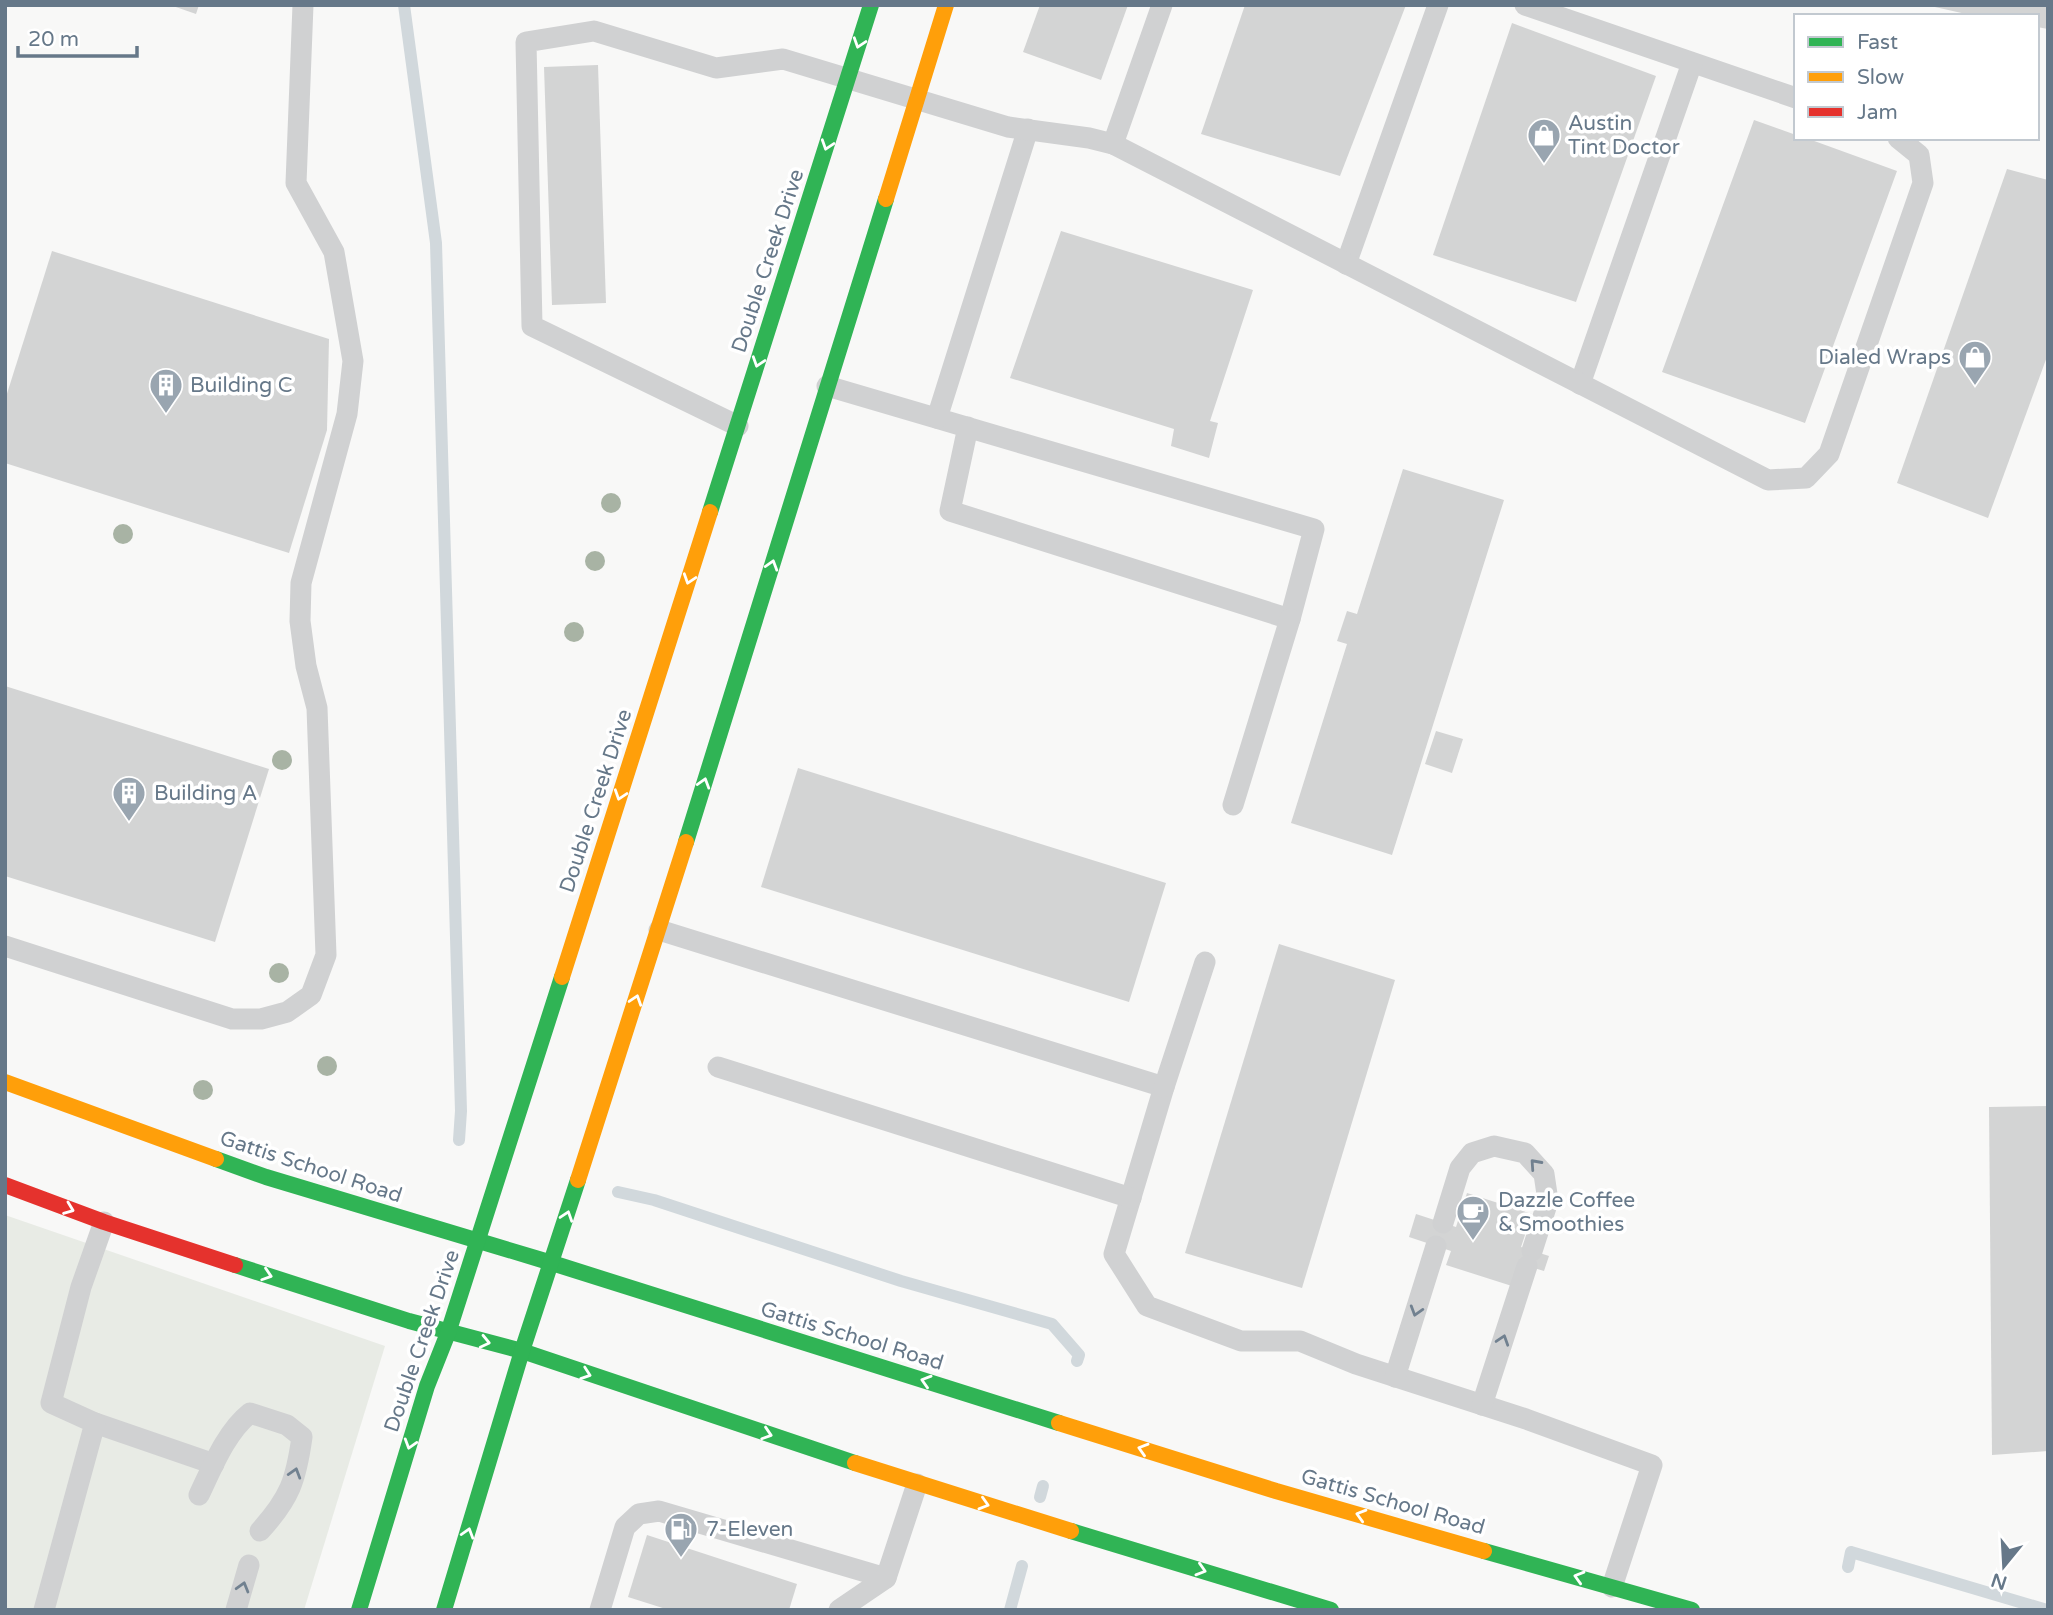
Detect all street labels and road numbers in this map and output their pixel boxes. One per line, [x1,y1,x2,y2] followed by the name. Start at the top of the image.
[727,166,809,356] street label: Double Creek Drive
[555,706,637,896] street label: Double Creek Drive
[217,1126,405,1208] street label: Gattis School Road
[379,1246,465,1436] street label: Double Creek Drive
[757,1296,947,1376] street label: Gattis School Road
[1298,1464,1488,1540] street label: Gattis School Road

